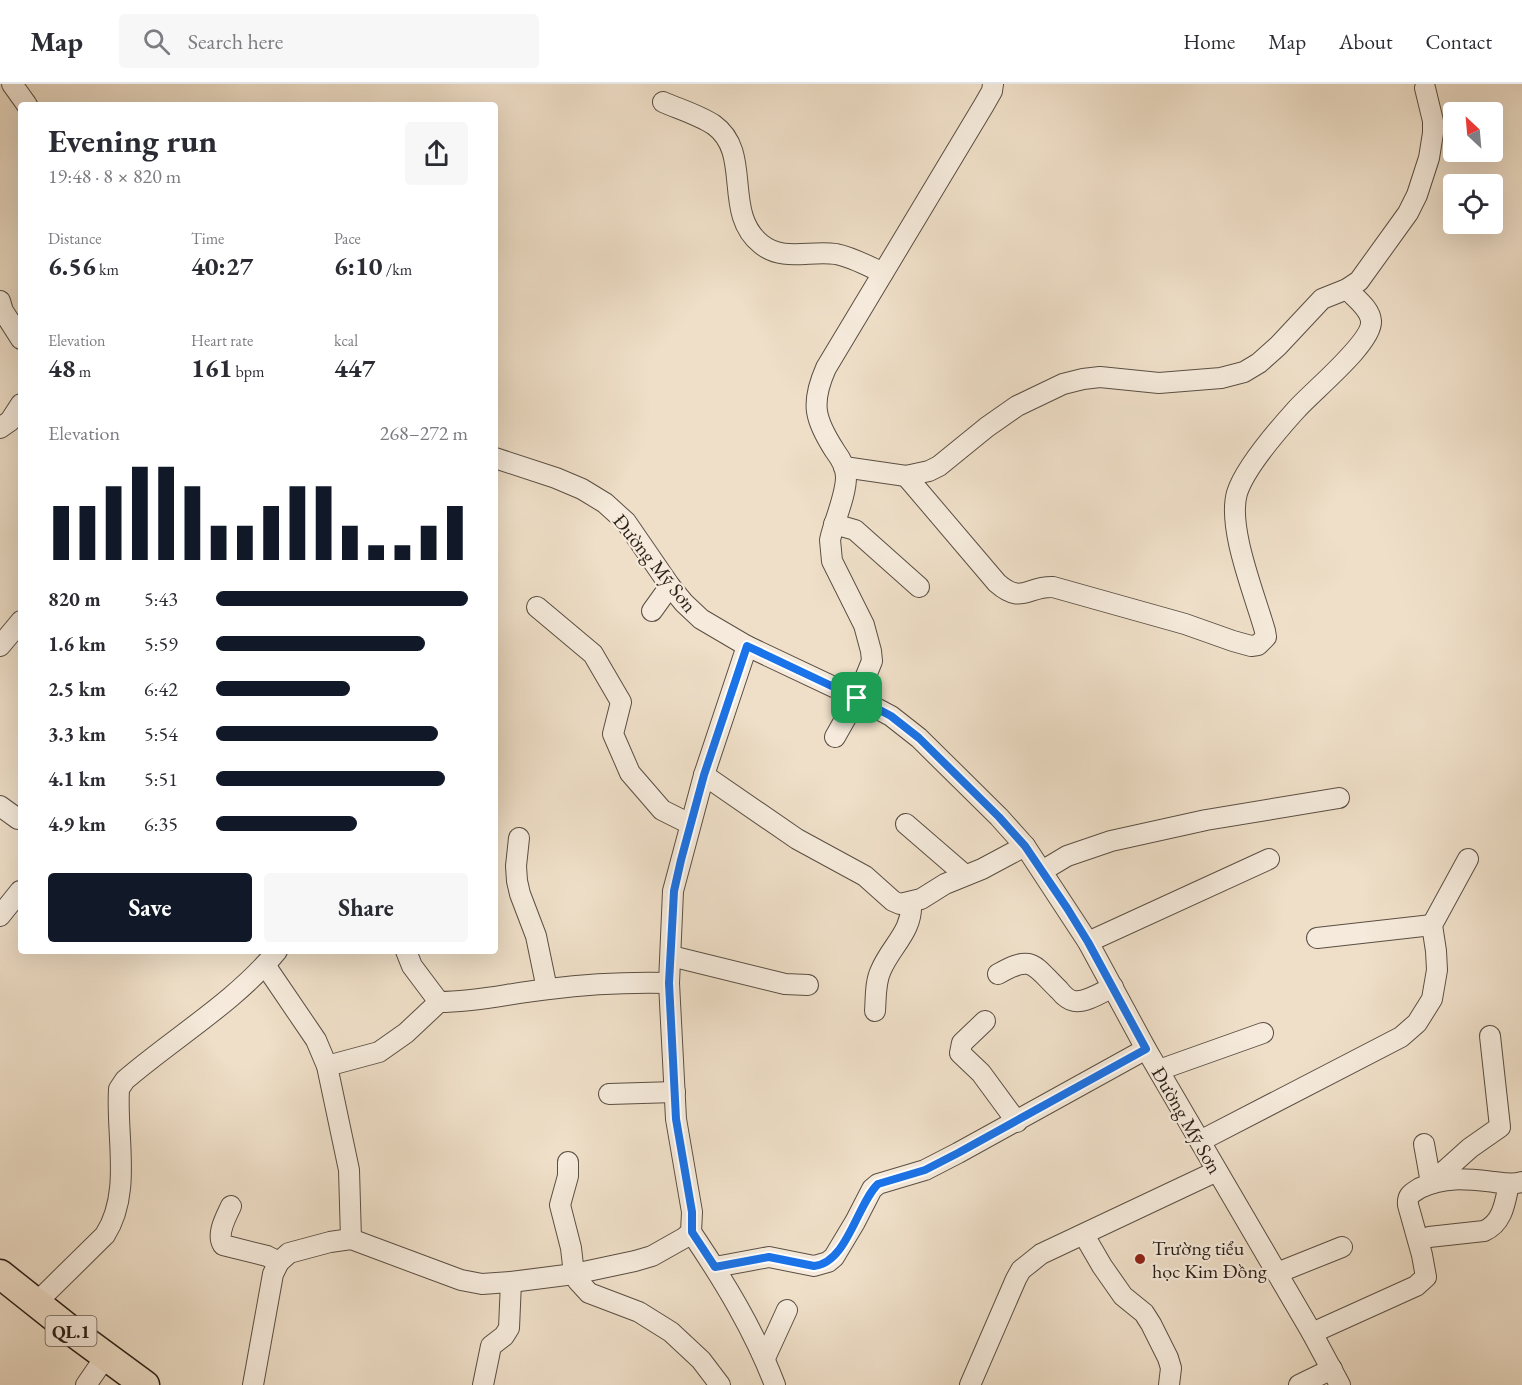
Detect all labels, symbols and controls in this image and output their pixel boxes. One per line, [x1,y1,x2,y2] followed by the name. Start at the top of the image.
[119,14,539,68] search box
[30,23,83,59] text: Map
[140,25,173,58] icon: search
[188,27,283,56] text: Search here
[1183,28,1235,55] text: Home
[1268,28,1306,55] text: Map
[1339,28,1392,55] text: About
[1425,28,1492,55] text: Contact
[1443,102,1503,162] north arrow
[1443,102,1503,234] map controls
[48,119,217,162] text: Evening run
[405,122,468,185] button: share
[48,163,181,189] text: 19:48 · 8 × 820 m
[1443,174,1503,234] button: locate
[48,228,101,249] text: Distance
[191,228,224,249] text: Time
[334,228,361,249] text: Pace
[48,249,96,283] text: 6.56
[191,249,253,283] text: 40:27
[334,249,383,283] text: 6:10
[96,259,119,280] text: km
[383,259,412,280] text: /km
[48,330,106,351] text: Elevation
[191,330,253,351] text: Heart rate
[334,330,358,351] text: kcal
[48,351,76,385] text: 48
[191,351,232,385] text: 161
[334,351,375,385] text: 447
[76,361,91,382] text: m
[232,361,264,382] text: bpm
[48,420,120,446] text: Elevation
[380,420,468,446] text: 268–272 m
[607,508,703,618] street label: Đường Mỹ Sơn
[48,586,101,612] text: 820 m
[144,586,178,612] text: 5:43
[48,631,106,657] text: 1.6 km
[144,631,178,657] text: 5:59
[831,672,882,723] pin
[48,676,106,702] text: 2.5 km
[144,676,178,702] text: 6:42
[840,681,873,714] icon: arrive
[48,721,106,747] text: 3.3 km
[144,721,178,747] text: 5:54
[48,766,106,792] text: 4.1 km
[144,766,178,792] text: 5:51
[48,811,106,837] text: 4.9 km
[144,811,178,837] text: 6:35
[48,873,252,942] button: Save
[264,873,468,942] button: Share
[1146,1062,1228,1179] street label: Đường Mỹ Sơn
[1152,1235,1267,1284] place label: Trường tiểu học Kim Đồng
[1133,1252,1147,1266] marker: Trường tiểu học Kim Đồng
[46,1316,97,1346] road number: QL.1

